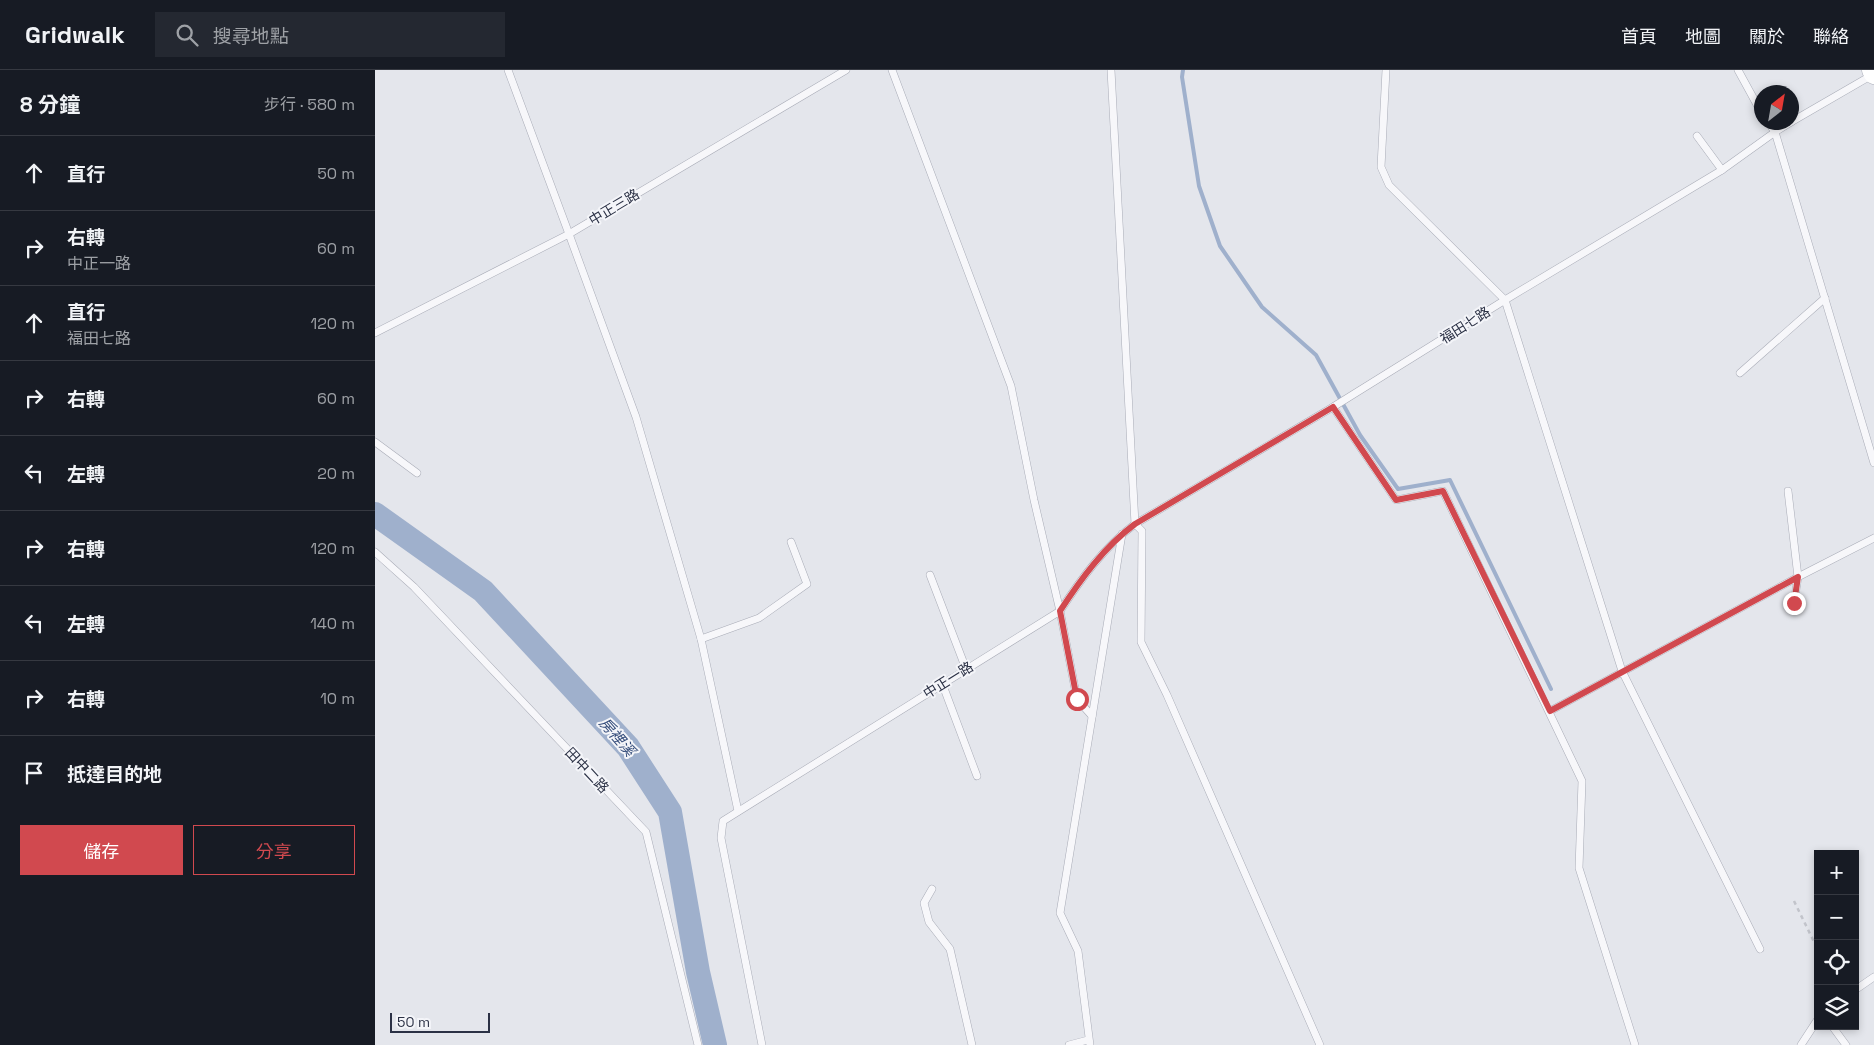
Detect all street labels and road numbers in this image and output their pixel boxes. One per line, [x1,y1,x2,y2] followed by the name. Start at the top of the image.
[585,185,643,229] street label: 中正三路
[1436,303,1494,347] street label: 福田七路
[919,658,977,702] street label: 中正一路
[561,743,613,797] street label: 田中二路

